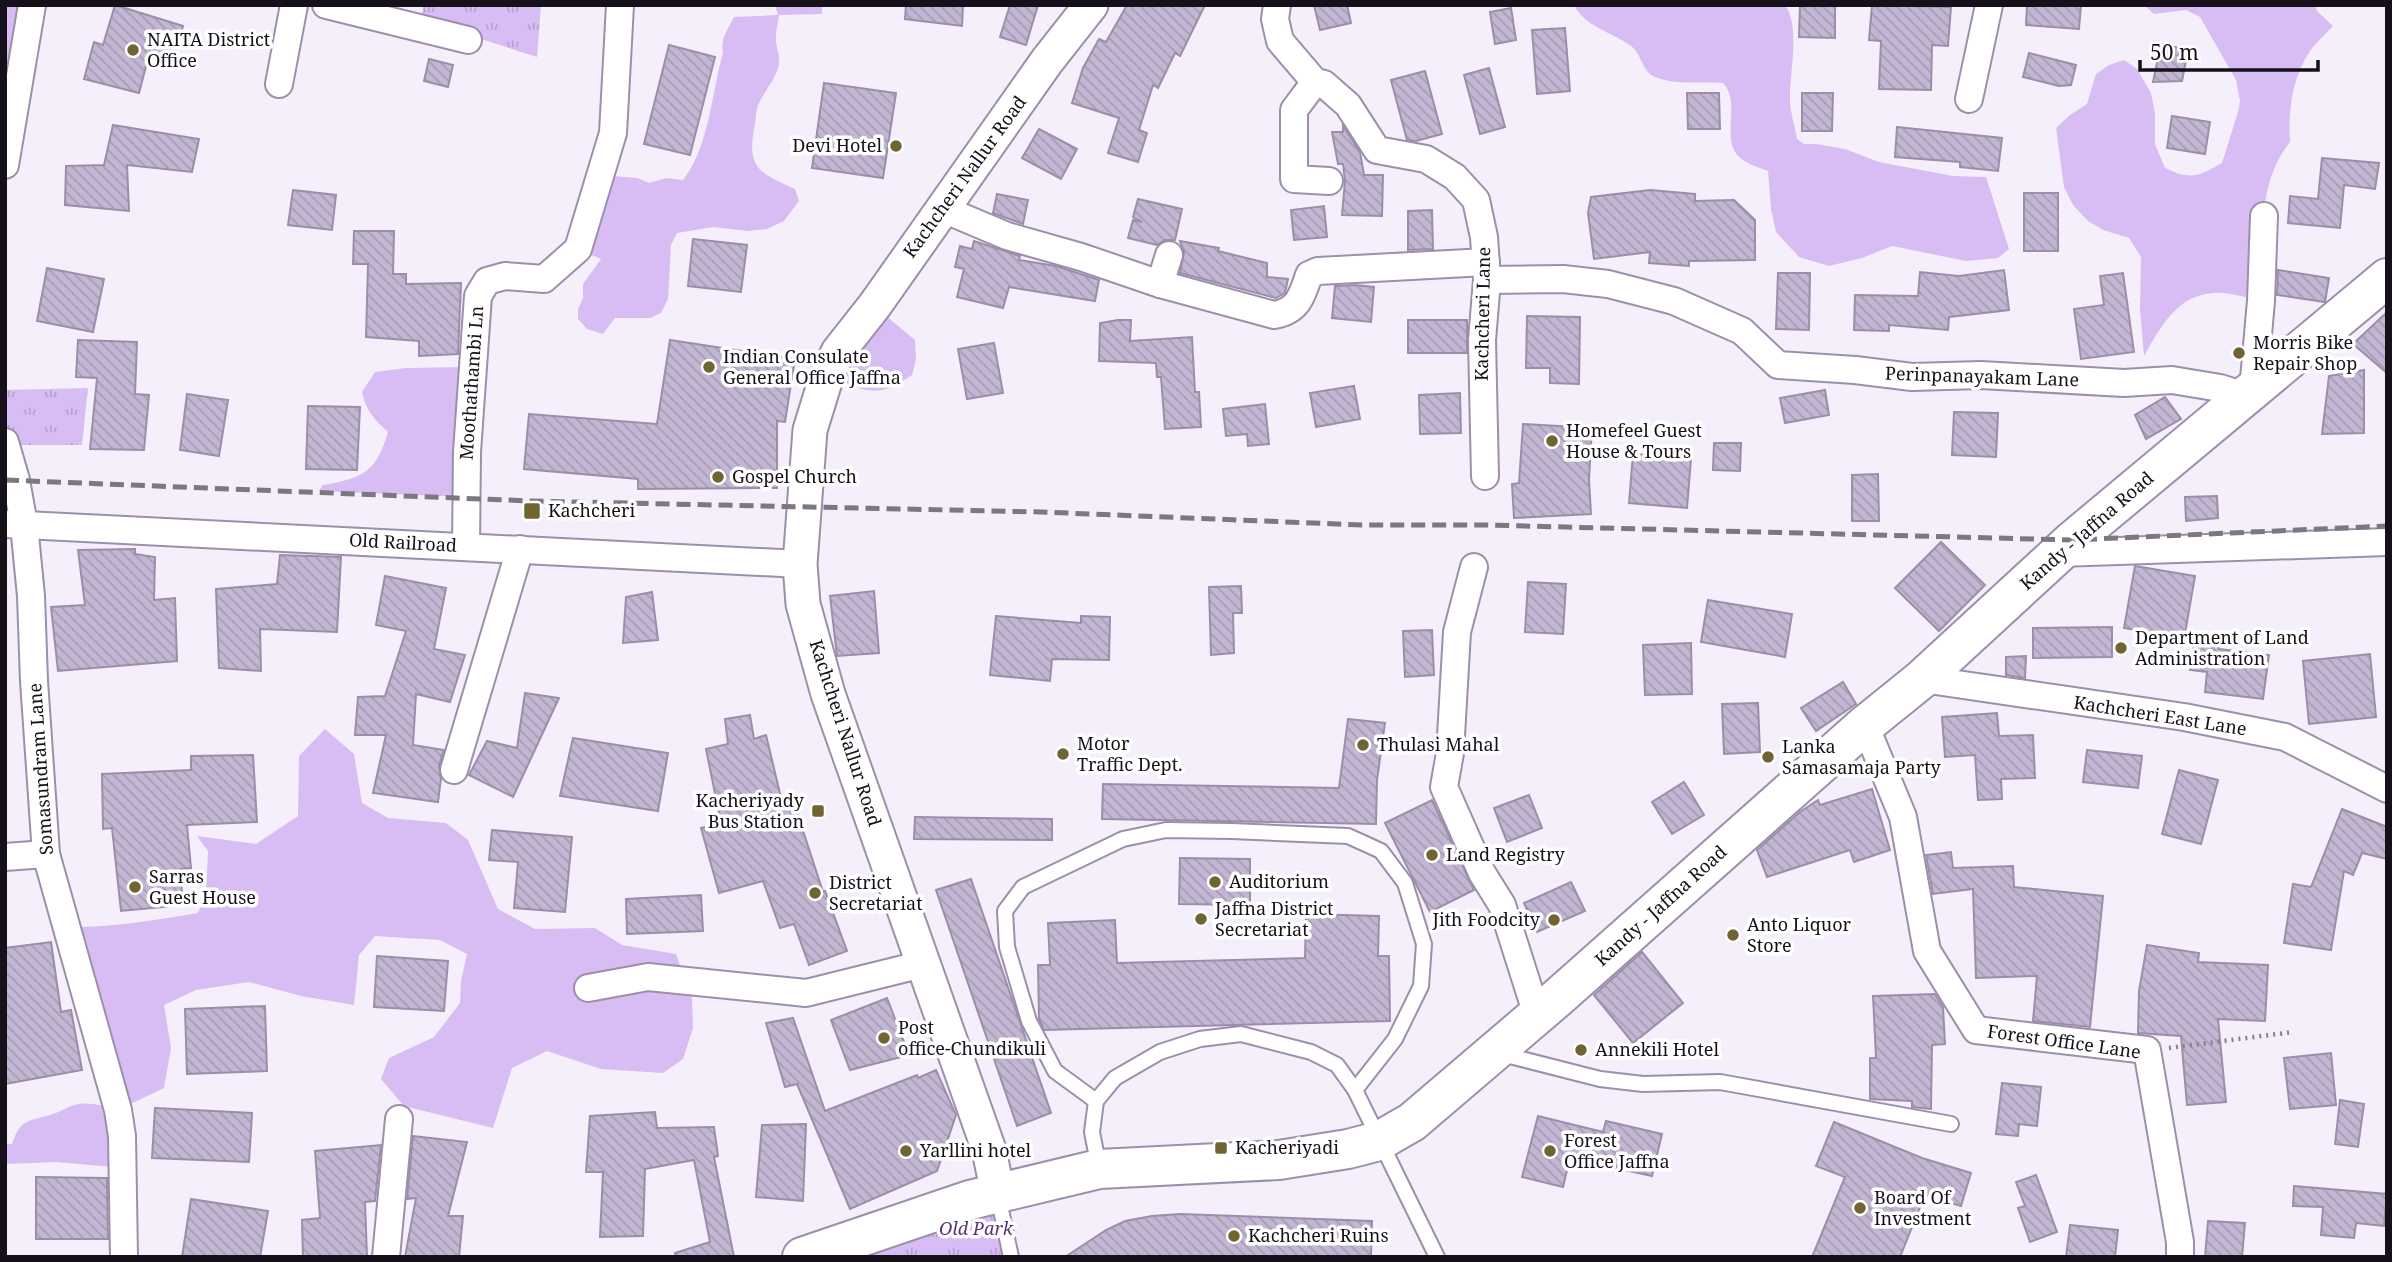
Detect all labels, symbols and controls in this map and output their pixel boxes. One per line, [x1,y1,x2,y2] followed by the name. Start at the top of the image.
[147,27,270,72] place label: NAITA District Office
[2140,28,2318,72] scale bar
[2150,38,2199,66] text: 50 m
[125,42,141,58] marker: NAITA District Office
[897,91,1031,262] street label: Kachcheri Nallur Road
[792,133,882,157] place label: Devi Hotel
[888,138,904,154] marker: Devi Hotel
[1469,247,1495,381] street label: Kachcheri Lane
[454,305,488,461] street label: Moothathambi Ln
[2253,330,2357,375] place label: Morris Bike Repair Shop
[723,344,901,389] place label: Indian Consulate General Office Jaffna
[2231,345,2247,361] marker: Morris Bike Repair Shop
[701,359,717,375] marker: Indian Consulate General Office Jaffna
[1885,361,2079,391] street label: Perinpanayakam Lane
[1566,418,1702,463] place label: Homefeel Guest House & Tours
[1544,433,1560,449] marker: Homefeel Guest House & Tours
[732,464,857,488] place label: Gospel Church
[2014,466,2158,595] street label: Kandy - Jaffna Road
[710,469,726,485] marker: Gospel Church
[548,498,635,522] place label: Kachcheri
[522,501,542,521] marker: Kachcheri
[348,527,458,557] street label: Old Railroad
[2135,625,2309,670] place label: Department of Land Administration
[804,636,887,829] street label: Kachcheri Nallur Road
[2113,640,2129,656] marker: Department of Land Administration
[22,682,58,856] street label: Somasundram Lane
[2072,689,2248,741] street label: Kachcheri East Lane
[1077,731,1182,776] place label: Motor Traffic Dept.
[1377,732,1500,756] place label: Thulasi Mahal
[1782,734,1941,779] place label: Lanka Samasamaja Party
[1355,737,1371,753] marker: Thulasi Mahal
[1055,746,1071,762] marker: Motor Traffic Dept.
[1760,749,1776,765] marker: Lanka Samasamaja Party
[696,788,805,833] place label: Kacheriyady Bus Station
[810,803,826,819] marker: Kacheriyady Bus Station
[1589,840,1731,971] street label: Kandy - Jaffna Road
[1446,842,1566,866] place label: Land Registry
[1424,847,1440,863] marker: Land Registry
[149,864,256,909] place label: Sarras Guest House
[1229,869,1329,893] place label: Auditorium
[829,870,923,915] place label: District Secretariat
[1207,874,1223,890] marker: Auditorium
[127,879,143,895] marker: Sarras Guest House
[807,885,823,901] marker: District Secretariat
[1214,896,1333,941] place label: Jaffna District Secretariat
[1432,907,1541,931] place label: Jith Foodcity
[1193,911,1209,927] marker: Jaffna District Secretariat
[1546,912,1562,928] marker: Jith Foodcity
[1747,912,1852,957] place label: Anto Liquor Store
[1725,927,1741,943] marker: Anto Liquor Store
[898,1015,1046,1060] place label: Post office-Chundikuli
[1986,1018,2142,1064] street label: Forest Office Lane
[876,1030,892,1046] marker: Post office-Chundikuli
[1595,1037,1719,1061] place label: Annekili Hotel
[1573,1042,1589,1058] marker: Annekili Hotel
[1564,1128,1670,1173] place label: Forest Office Jaffna
[1235,1135,1339,1159] place label: Kacheriyadi
[919,1138,1032,1162] place label: Yarllini hotel
[1213,1140,1229,1156] marker: Kacheriyadi
[898,1143,914,1159] marker: Yarllini hotel
[1542,1143,1558,1159] marker: Forest Office Jaffna
[1874,1185,1971,1230] place label: Board Of Investment
[1852,1200,1868,1216] marker: Board Of Investment
[939,1216,1014,1240] park label: Old Park
[1248,1223,1389,1247] place label: Kachcheri Ruins
[1226,1228,1242,1244] marker: Kachcheri Ruins

